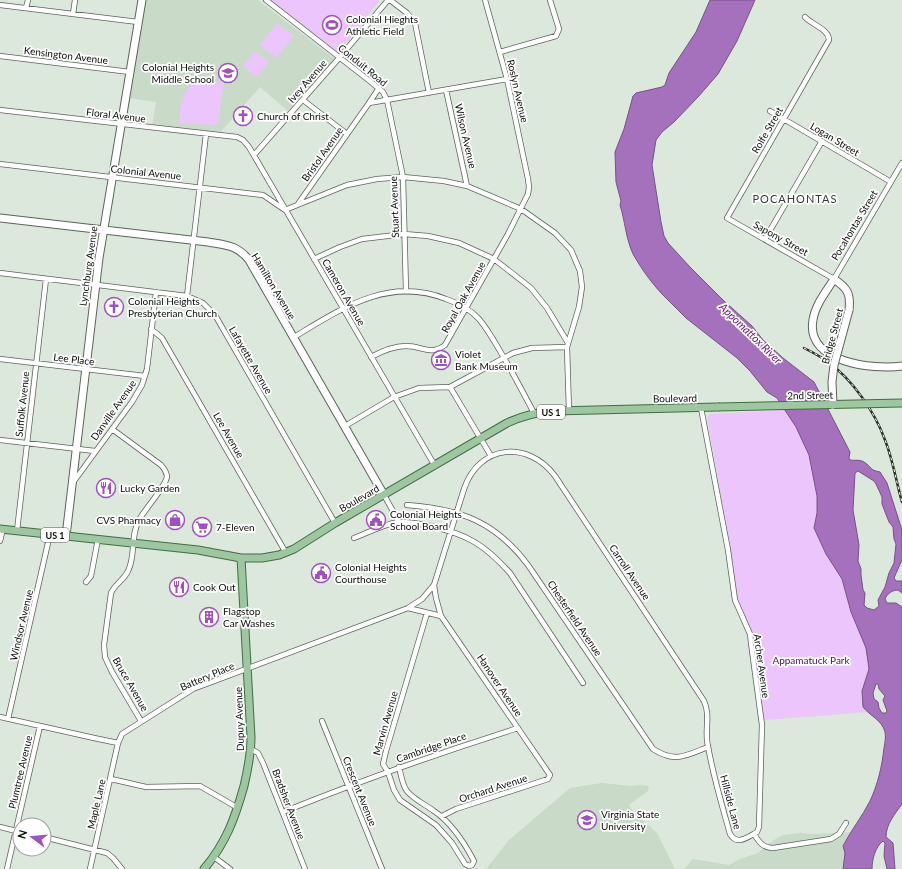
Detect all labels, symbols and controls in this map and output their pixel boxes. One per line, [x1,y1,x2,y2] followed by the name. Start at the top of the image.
[346,13,418,37] place label: Colonial Hieghts Athletic Field
[321,14,343,36] sports icon: Colonial Hieghts Athletic Field
[336,42,390,88] street label: Conduit Road
[23,44,109,66] street label: Kensington Avenue
[285,57,329,105] street label: Ivey Avenue
[505,58,531,124] street label: Roslyn Avenue
[142,61,214,85] place label: Colonial Heights Middle School
[217,62,239,84] school or university icon: Colonial Heights Middle School
[453,102,479,170] street label: Wilson Avenue
[749,104,785,155] street label: Rolfe Street
[86,105,146,125] street label: Floral Avenue
[232,105,254,127] church icon: Church of Christ
[257,110,329,122] place label: Church of Christ
[808,120,862,159] street label: Logan Street
[299,124,345,184] street label: Bristol Avenue
[110,162,182,182] street label: Colonial Avenue
[387,176,401,238] street label: Stuart Avenue
[828,187,880,262] street label: Pocahontas Street
[753,192,837,205] district label: POCAHONTAS
[751,218,811,258] street label: Sapony Street
[76,225,100,307] street label: Lynchburg Avenue
[249,251,299,321] street label: Hamilton Avenue
[320,256,368,328] street label: Cameron Avenue
[438,259,488,335] street label: Royal Oak Avenue
[128,295,217,319] place label: Colonial Heights Presbyterian Church
[103,296,125,318] church icon: Colonial Heights Presbyterian Church
[716,299,785,366] water label: Appomattox River
[819,306,845,365] street label: Bridge Street
[227,324,275,396] street label: Lafayette Avenue
[455,348,518,372] place label: Violet Bank Museum
[430,349,452,371] museum icon: Violet Bank Museum
[53,351,95,367] street label: Lee Place
[13,371,31,437] street label: Suffolk Avenue
[88,378,138,442] street label: Danville Avenue
[787,389,833,401] street label: 2nd Street
[653,392,697,404] street label: Boulevard
[537,405,565,419] road number: US 1
[211,410,247,460] street label: Lee Avenue
[95,477,117,499] restaurant icon: Lucky Garden
[120,482,180,494] place label: Lucky Garden
[337,482,381,514] street label: Boulevard
[390,508,462,532] place label: Colonial Heights School Board
[164,509,186,531] shop icon: CVS Pharmacy
[365,509,387,531] public building icon: Colonial Heights School Board
[96,514,162,526] place label: CVS Pharmacy
[191,516,213,538] supermarket icon: 7-Eleven
[216,521,255,533] place label: 7-Eleven
[41,528,69,542] road number: US 1
[607,542,653,602] street label: Carroll Avenue
[335,561,407,585] place label: Colonial Heights Courthouse
[310,562,332,584] public building icon: Colonial Heights Courthouse
[168,576,190,598] restaurant icon: Cook Out
[545,578,605,658] street label: Chesterfield Avenue
[193,581,236,593] place label: Cook Out
[7,588,35,662] street label: Windsor Avenue
[223,605,275,629] place label: Flagstop Car Washes
[198,606,220,628] building icon: Flagstop Car Washes
[752,633,772,699] street label: Archer Avenue
[475,652,525,718] street label: Hanover Avenue
[772,654,851,666] park label: Appamatuck Park
[111,655,151,713] street label: Bruce Avenue
[178,659,236,693] street label: Battery Place
[232,687,246,751] street label: Dupuy Avenue
[370,690,400,756] street label: Marvin Avenue
[394,729,468,765] street label: Cambridge Place
[6,734,34,810] street label: Plumtree Avenue
[341,754,379,828] street label: Crescent Avenue
[270,767,308,841] street label: Bradsher Avenue
[457,771,529,805] street label: Orchard Avenue
[718,773,744,831] street label: Hillside Lane
[84,778,108,830] street label: Maple Lane
[601,808,659,832] place label: Virginia State University
[576,809,598,831] school or university icon: Virginia State University
[12,817,52,857] north arrow
[14,828,29,840] text: N

